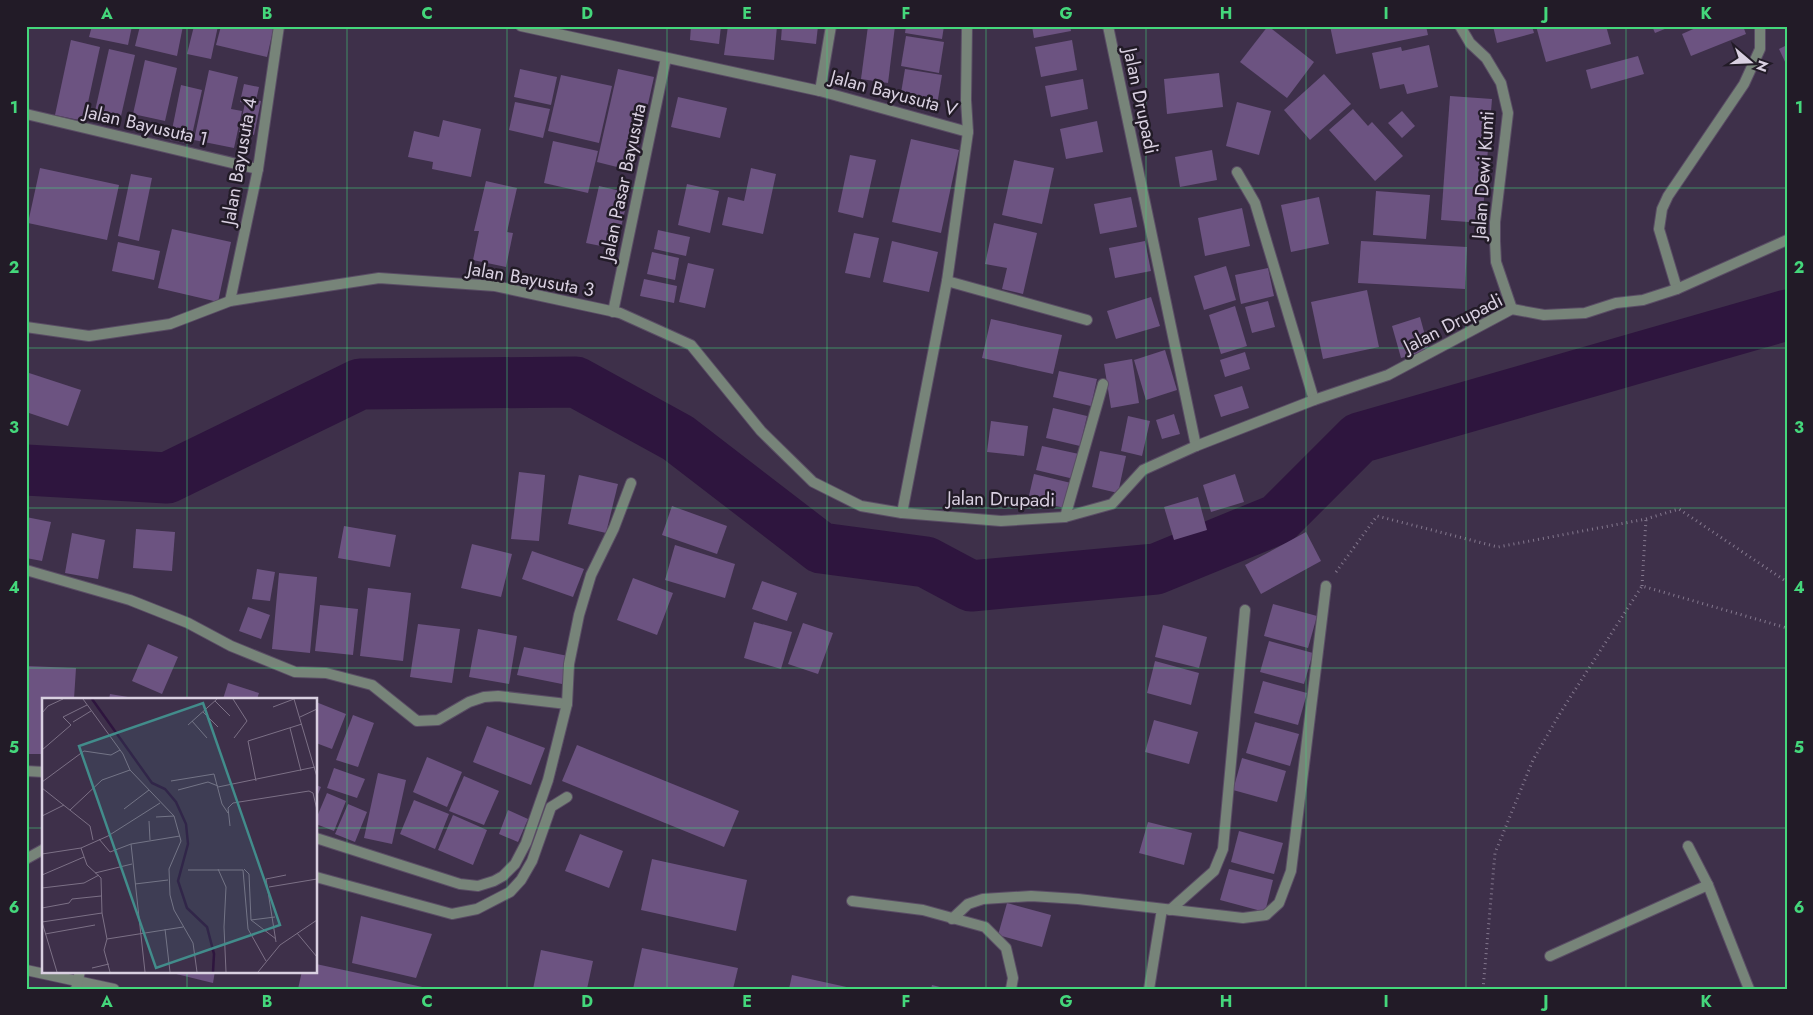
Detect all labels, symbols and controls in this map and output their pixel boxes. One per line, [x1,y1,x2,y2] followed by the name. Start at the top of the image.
[100,2,113,25] text: A
[262,2,272,25] text: B
[421,2,433,25] text: C
[581,2,593,25] text: D
[742,2,752,25] text: E
[902,2,910,25] text: F
[1059,2,1073,25] text: G
[1220,2,1232,25] text: H
[1383,2,1389,25] text: I
[1540,2,1549,25] text: J
[1700,2,1712,25] text: K
[1726,38,1776,88] north arrow
[1116,42,1165,157] street label: Jalan Drupadi
[1751,58,1774,75] text: N
[825,62,961,123] street label: Jalan Bayusuta V
[214,95,263,230] street label: Jalan Bayusuta 4
[10,96,18,119] text: 1
[1795,96,1803,119] text: 1
[78,97,211,152] street label: Jalan Bayusuta 1
[593,101,653,266] street label: Jalan Pasar Bayusuta
[1465,110,1501,243] street label: Jalan Dewi Kunti
[463,254,597,303] street label: Jalan Bayusuta 3
[9,256,19,279] text: 2
[1794,256,1804,279] text: 2
[1396,286,1507,361] street label: Jalan Drupadi
[9,416,19,439] text: 3
[1794,416,1804,439] text: 3
[944,485,1055,513] street label: Jalan Drupadi
[8,576,20,599] text: 4
[1793,576,1805,599] text: 4
[42,698,318,972] inset map
[9,736,19,759] text: 5
[1794,736,1804,759] text: 5
[9,896,19,919] text: 6
[1794,896,1804,919] text: 6
[100,990,113,1013] text: A
[262,990,272,1013] text: B
[421,990,433,1013] text: C
[581,990,593,1013] text: D
[742,990,752,1013] text: E
[902,990,910,1013] text: F
[1059,990,1073,1013] text: G
[1220,990,1232,1013] text: H
[1383,990,1389,1013] text: I
[1540,990,1549,1013] text: J
[1700,990,1712,1013] text: K

